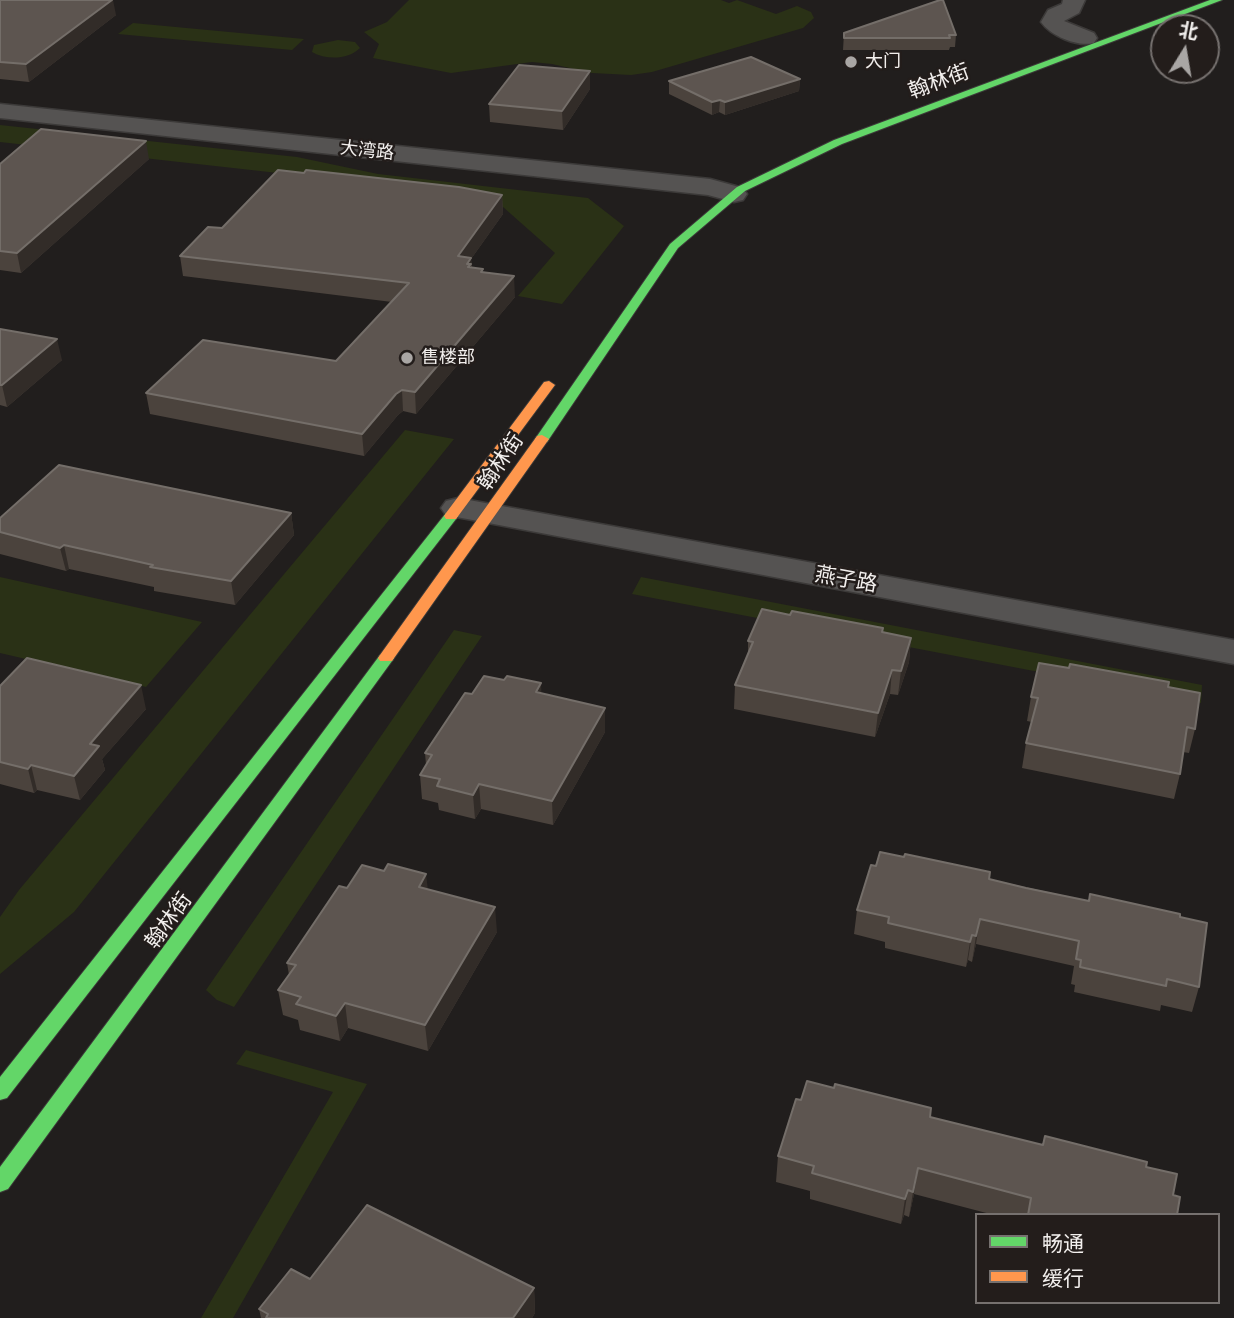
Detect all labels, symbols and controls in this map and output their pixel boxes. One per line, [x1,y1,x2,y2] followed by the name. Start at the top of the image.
[1150,14,1220,84] north arrow
[1177,17,1200,44] text: 北
[865,51,901,73] place label: 大门
[843,54,859,70] marker: 大门
[905,59,973,105] street label: 翰林街
[339,137,395,165] street label: 大湾路
[421,347,475,369] place label: 售楼部
[399,350,415,366] marker: 售楼部
[473,429,529,495] street label: 翰林街
[813,562,879,598] street label: 燕子路
[140,888,198,954] street label: 翰林街
[975,1213,1220,1304] legend
[1042,1229,1084,1257] text: 畅通
[1042,1264,1084,1292] text: 缓行

